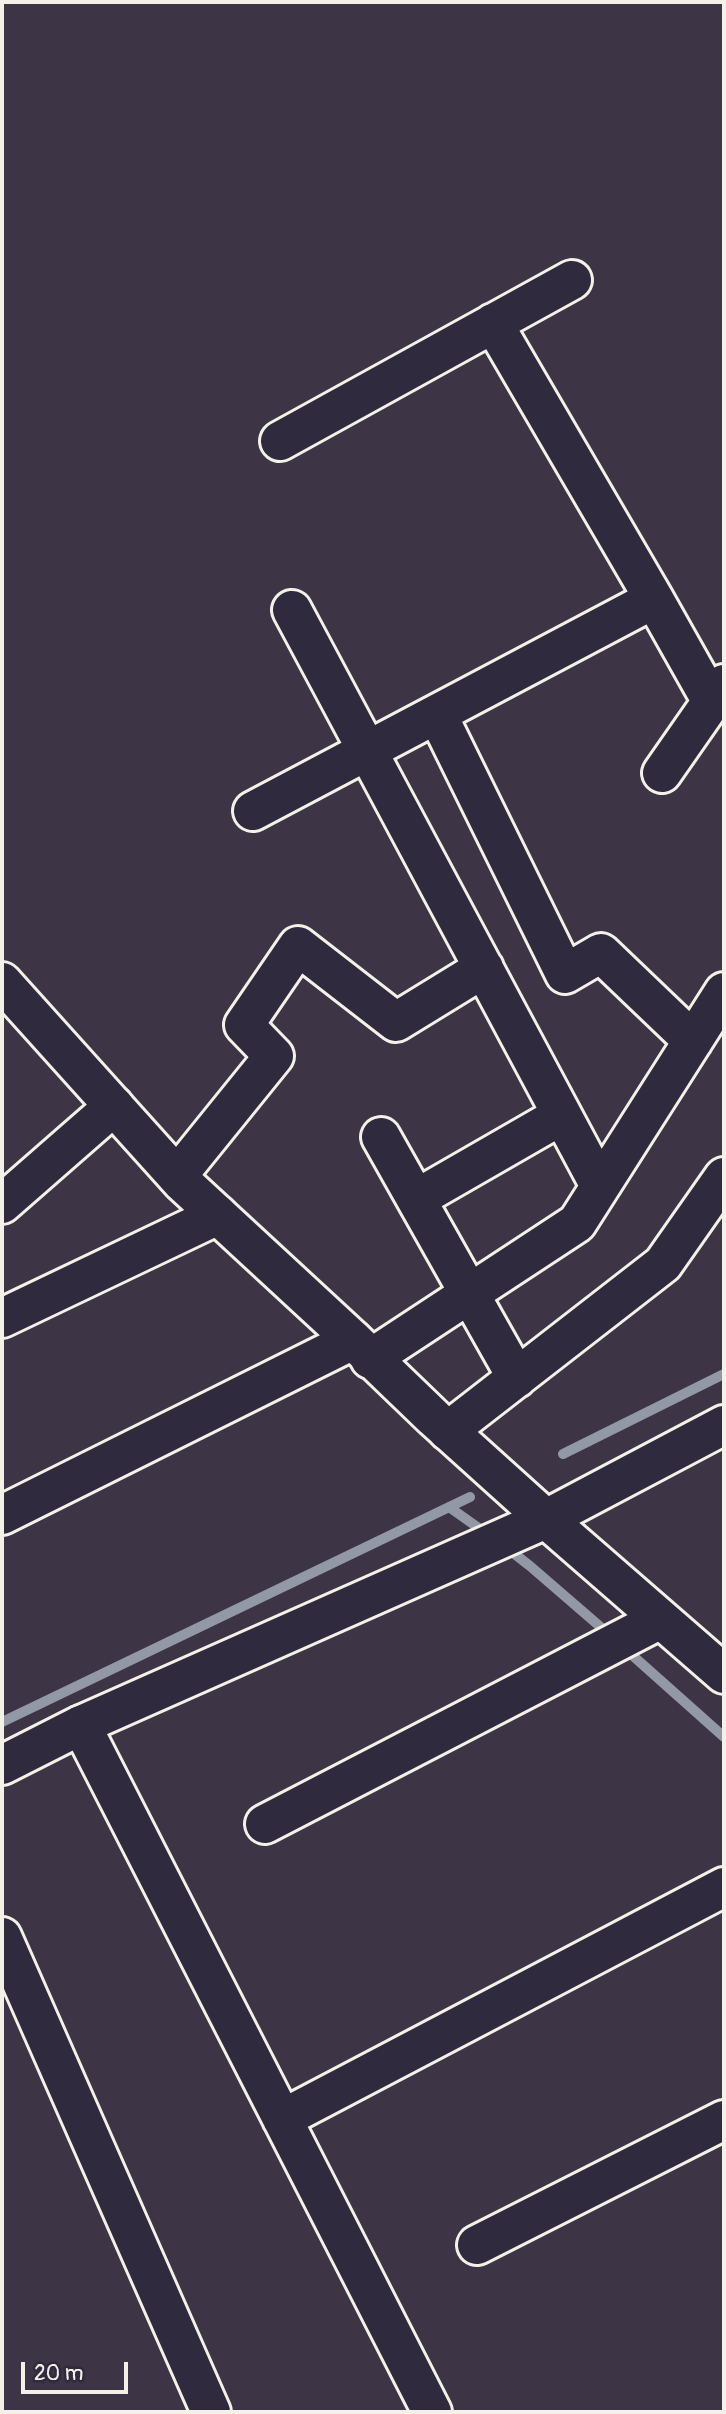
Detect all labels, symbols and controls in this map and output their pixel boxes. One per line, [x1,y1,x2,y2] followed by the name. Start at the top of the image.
[24,2348,131,2392] scale bar
[34,2360,83,2387] text: 20 m

